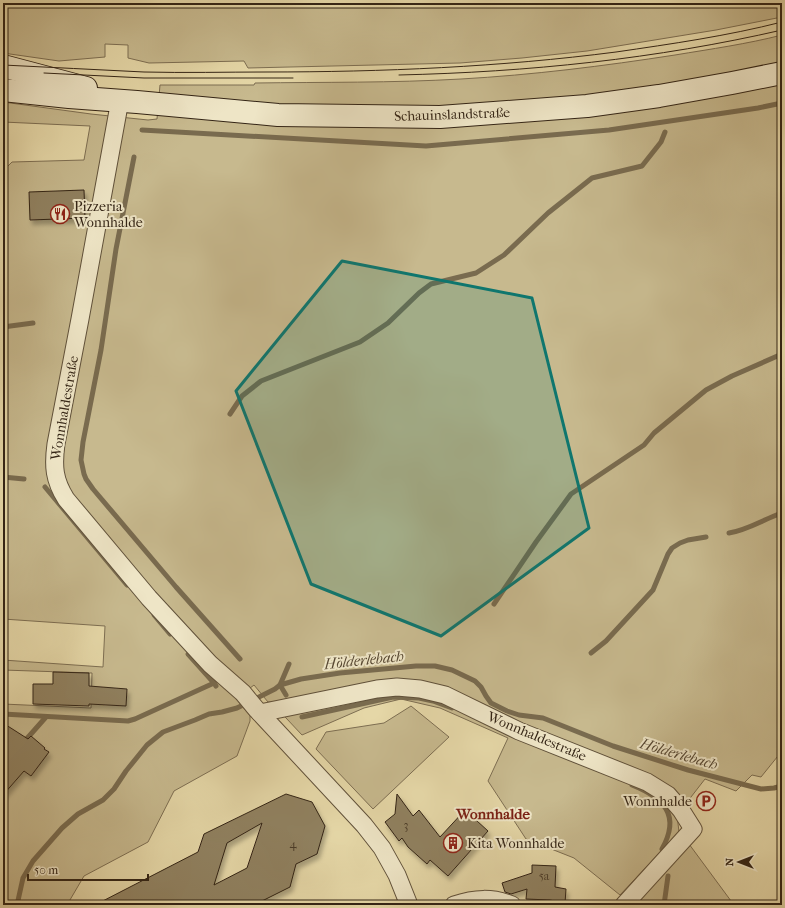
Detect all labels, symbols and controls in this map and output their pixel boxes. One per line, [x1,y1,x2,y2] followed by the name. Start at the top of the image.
[394,104,510,125] street label: Schauinslandstraße
[73,198,143,231] place label: Pizzeria Wonnhalde
[49,203,71,225] restaurant icon: Pizzeria Wonnhalde
[47,354,82,463] street label: Wonnhaldestraße
[322,647,405,673] water label: Hölderlebach
[484,708,589,765] street label: Wonnhaldestraße
[637,734,720,774] water label: Hölderlebach
[695,790,717,812] parking icon: Wonnhalde
[622,793,692,810] place label: Wonnhalde
[455,805,530,823] district label: Wonnhalde
[404,818,409,832] house number: 3
[442,832,464,854] building icon: Kita Wonnhalde
[467,835,565,852] place label: Kita Wonnhalde
[289,837,297,851] house number: 4
[719,842,759,882] north arrow
[28,856,148,882] scale bar
[723,857,736,866] text: N
[34,863,58,877] text: 50 m
[539,869,550,883] house number: 5a

